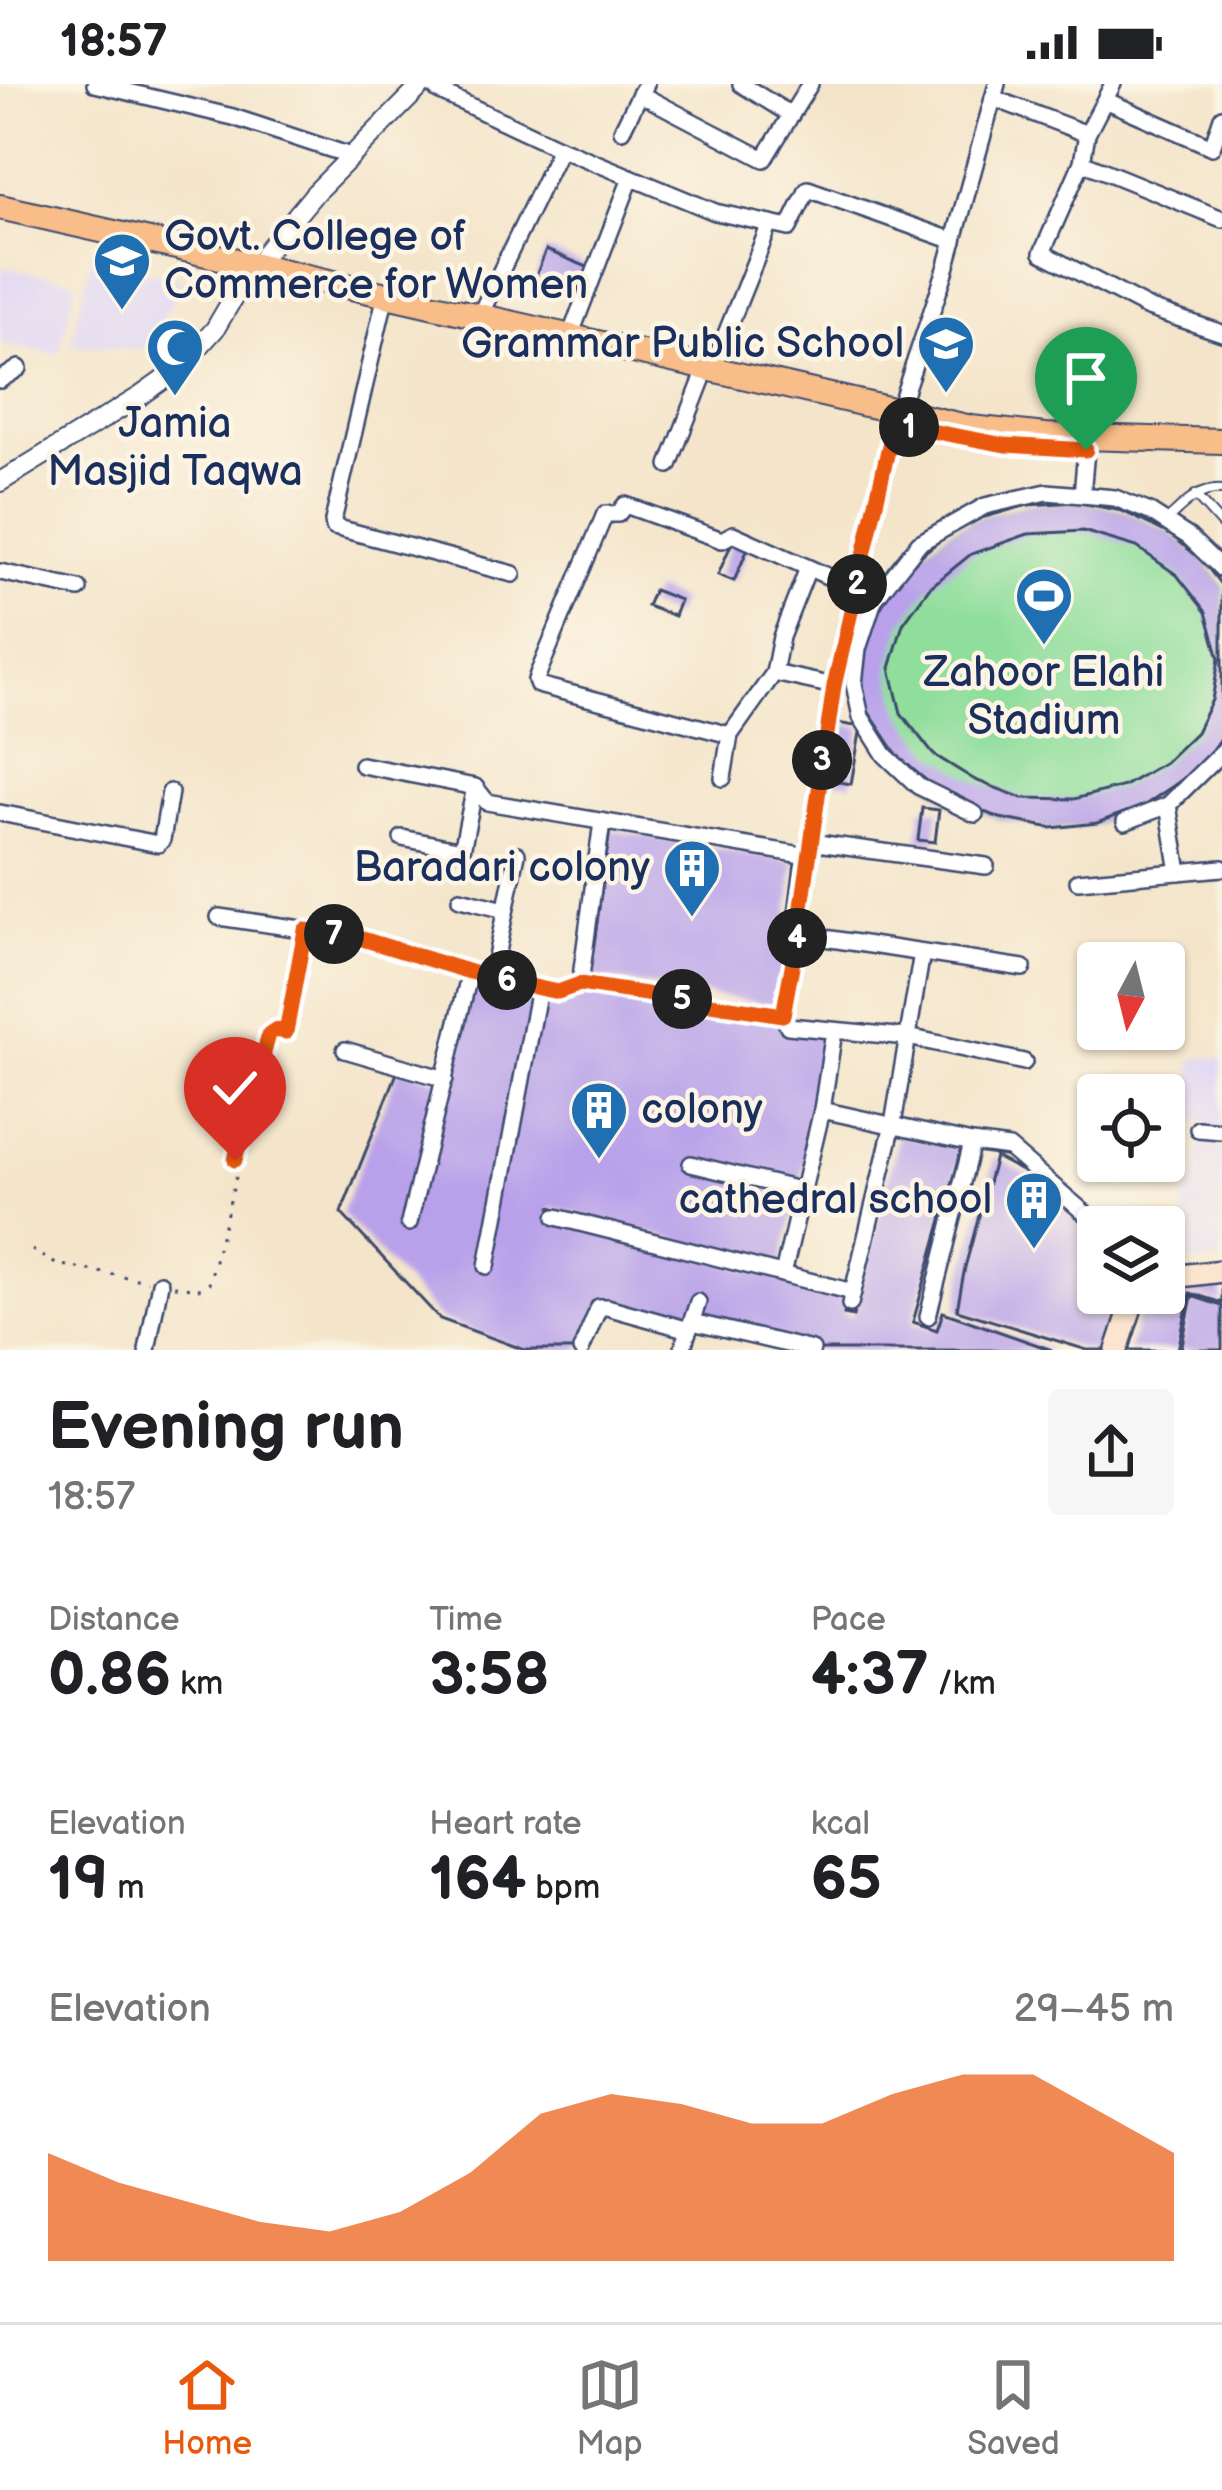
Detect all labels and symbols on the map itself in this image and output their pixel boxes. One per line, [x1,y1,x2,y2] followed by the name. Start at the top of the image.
[164,212,588,311] place label: Govt. College of Commerce for Women
[91,230,153,312] school or university icon: Govt. College of Commerce for Women
[915,313,977,395] school or university icon: Grammar Public School
[144,316,206,398] mosque icon: Jamia Masjid Taqwa
[461,319,904,370] place label: Grammar Public School
[1035,327,1137,450] pin
[879,397,939,457] pin: 1
[47,399,303,498] place label: Jamia Masjid Taqwa
[827,554,887,614] pin: 2
[1013,565,1075,647] sports icon: Zahoor Elahi Stadium
[923,648,1164,747] place label: Zahoor Elahi Stadium
[792,730,852,790] pin: 3
[661,837,723,919] building icon: Baradari colony
[353,843,650,894] place label: Baradari colony
[304,904,364,964] pin: 7
[767,908,827,968] pin: 4
[1077,942,1185,1050] north arrow
[477,950,537,1010] pin: 6
[652,969,712,1029] pin: 5
[184,1037,286,1160] pin
[568,1079,630,1161] building icon: colony
[641,1085,763,1136] place label: colony
[1003,1169,1065,1251] building icon: cathedral school
[679,1175,992,1226] place label: cathedral school

